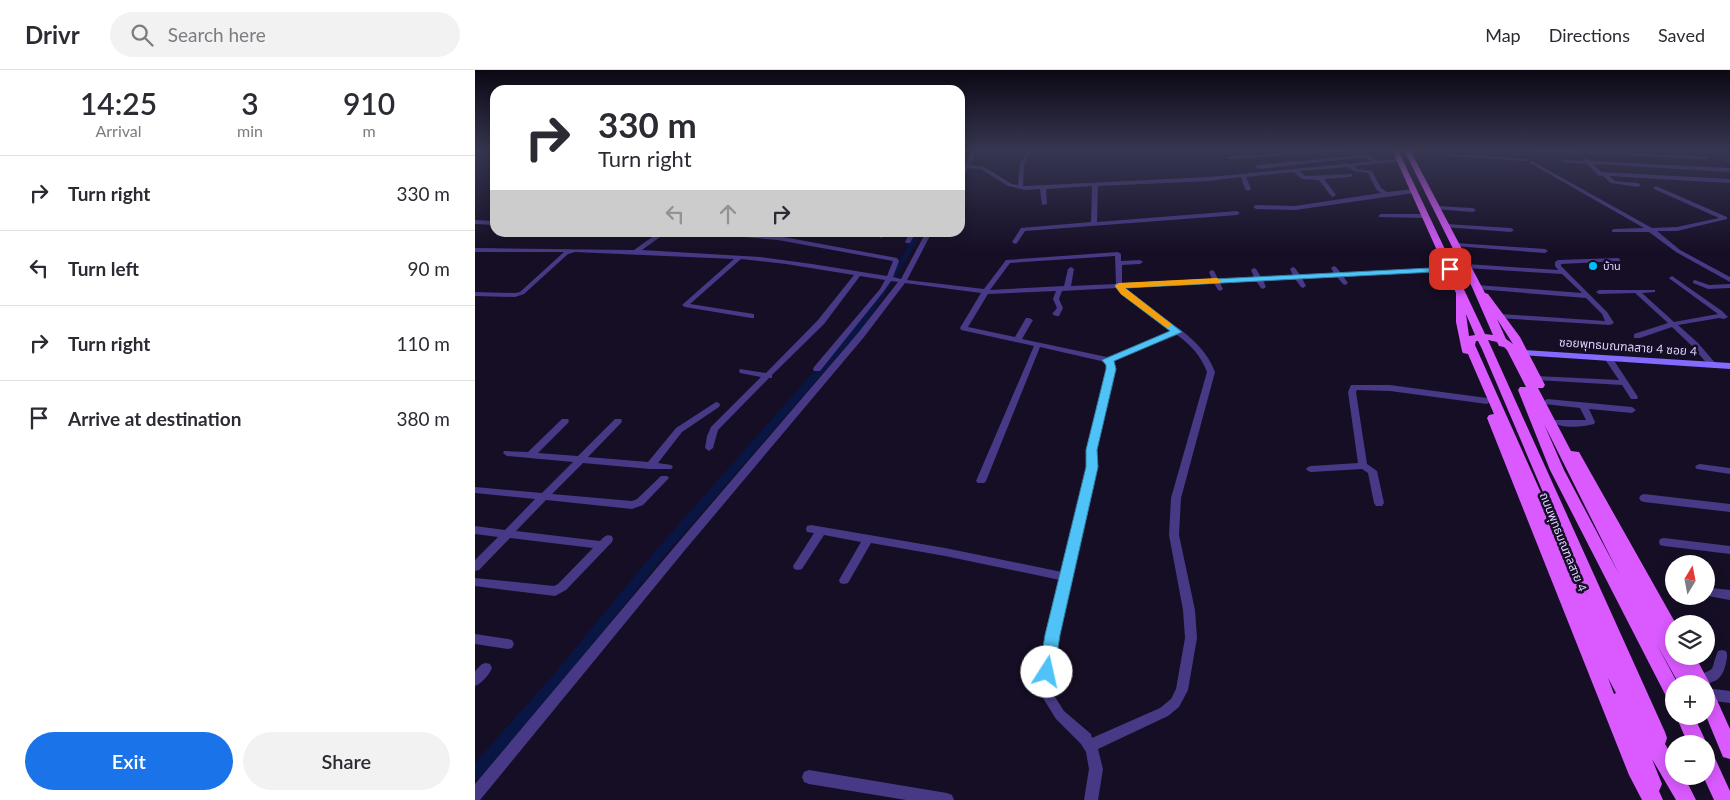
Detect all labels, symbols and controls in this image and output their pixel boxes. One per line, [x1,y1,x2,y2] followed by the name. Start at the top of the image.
[110,12,460,57] search box
[25,20,80,49] text: Drivr
[128,21,156,49] icon: search
[168,23,266,46] text: Search here
[1485,24,1521,46] text: Map
[1549,24,1630,46] text: Directions
[1658,24,1705,46] text: Saved
[80,85,157,121] text: 14:25
[241,85,259,121] text: 3
[343,85,395,121] text: 910
[598,103,697,145] text: 330 m
[515,105,580,170] icon: right
[95,121,142,140] text: Arrival
[237,121,263,140] text: min
[362,121,376,140] text: m
[598,145,692,172] text: Turn right
[25,179,53,207] icon: right
[68,182,150,205] text: Turn right
[396,182,450,205] text: 330 m
[661,200,689,228] icon: left
[714,200,742,228] icon: ahead
[767,200,795,228] icon: right
[1429,248,1471,290] pin
[25,254,53,282] icon: left
[1436,255,1464,283] icon: arrive
[68,257,139,280] text: Turn left
[407,257,450,280] text: 90 m
[1603,259,1621,272] place label: บ้าน
[1587,260,1599,272] marker: บ้าน
[25,329,53,357] icon: right
[68,332,150,355] text: Turn right
[396,332,450,355] text: 110 m
[1559,334,1698,359] street label: ซอยพุทธมณฑลสาย 4 ซอย 4
[25,404,53,432] icon: arrive
[68,407,241,430] text: Arrive at destination
[396,407,450,430] text: 380 m
[1537,490,1590,594] street label: ถนนพุทธมณฑลสาย 4
[1665,555,1715,605] north arrow
[1665,555,1715,785] map controls
[1665,615,1715,665] button: layers
[1020,645,1072,697] position arrow
[1665,675,1715,725] button: +
[25,732,233,790] button: Exit
[243,732,450,790] button: Share
[1665,735,1715,785] button: −

